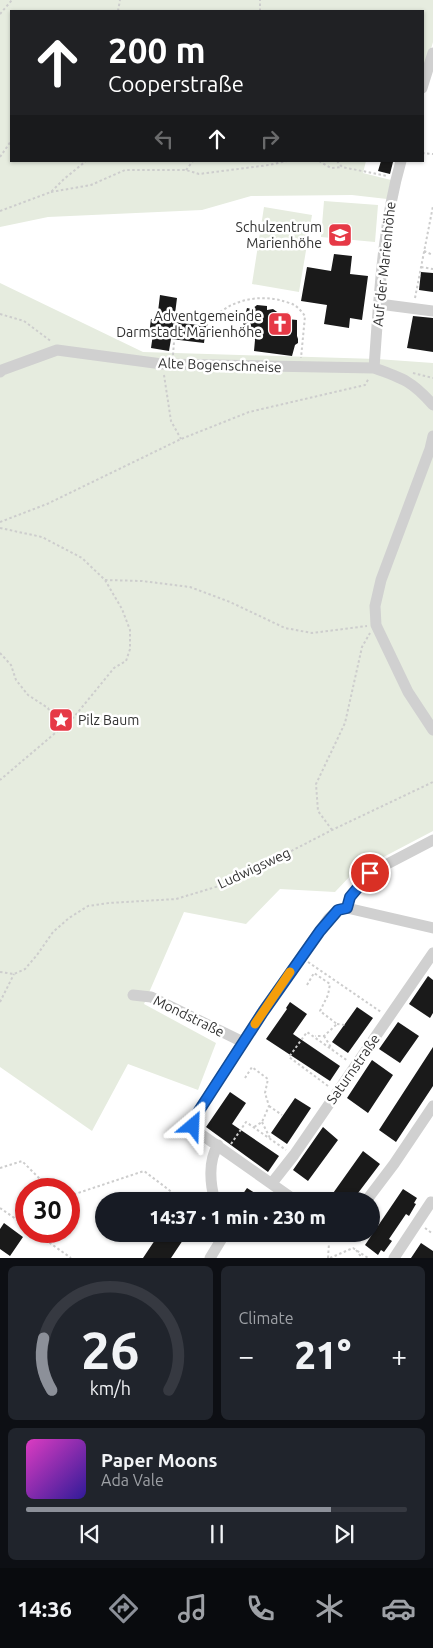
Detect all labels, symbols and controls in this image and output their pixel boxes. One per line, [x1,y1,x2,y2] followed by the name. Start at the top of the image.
[25,30,90,95] icon: ahead
[108,30,206,70] text: 200 m
[108,71,244,96] text: Cooperstraße
[150,125,178,153] icon: left
[203,125,231,153] icon: ahead
[256,125,284,153] icon: right
[369,201,399,327] street label: Auf der Marienhöhe
[236,219,322,251] place label: Schulzentrum Marienhöhe
[327,222,353,248] school or university icon: Schulzentrum Marienhöhe
[116,308,262,340] place label: Adventgemeinde Darmstadt Marienhöhe
[267,311,293,337] church icon: Adventgemeinde Darmstadt Marienhöhe
[158,355,282,375] street label: Alte Bogenschneise
[48,707,74,733] place icon: Pilz Baum
[78,712,139,728] place label: Pilz Baum
[215,844,293,892] street label: Ludwigsweg
[349,852,391,894] pin
[356,859,384,887] icon: arrive
[151,992,227,1040] street label: Mondstraße
[323,1031,383,1107] street label: Saturnstraße
[166,1099,218,1151] position arrow
[15,1178,80,1243] speed limit sign: 30
[149,1206,326,1228] text: 14:37 · 1 min · 230 m
[239,1309,294,1327] text: Climate
[81,1321,140,1379] text: 26
[294,1334,351,1376] text: 21°
[239,1340,254,1371] text: −
[391,1340,407,1371] text: +
[90,1378,131,1398] text: km/h
[101,1449,218,1471] text: Paper Moons
[101,1471,164,1489] text: Ada Vale
[76,1520,104,1548] icon: previous
[203,1520,231,1548] icon: pause
[330,1520,358,1548] icon: next
[106,1591,141,1626] icon: directions
[175,1591,210,1626] icon: music
[243,1591,278,1626] icon: phone
[312,1591,347,1626] icon: climate
[381,1591,416,1626] icon: car
[17,1596,72,1621] text: 14:36

